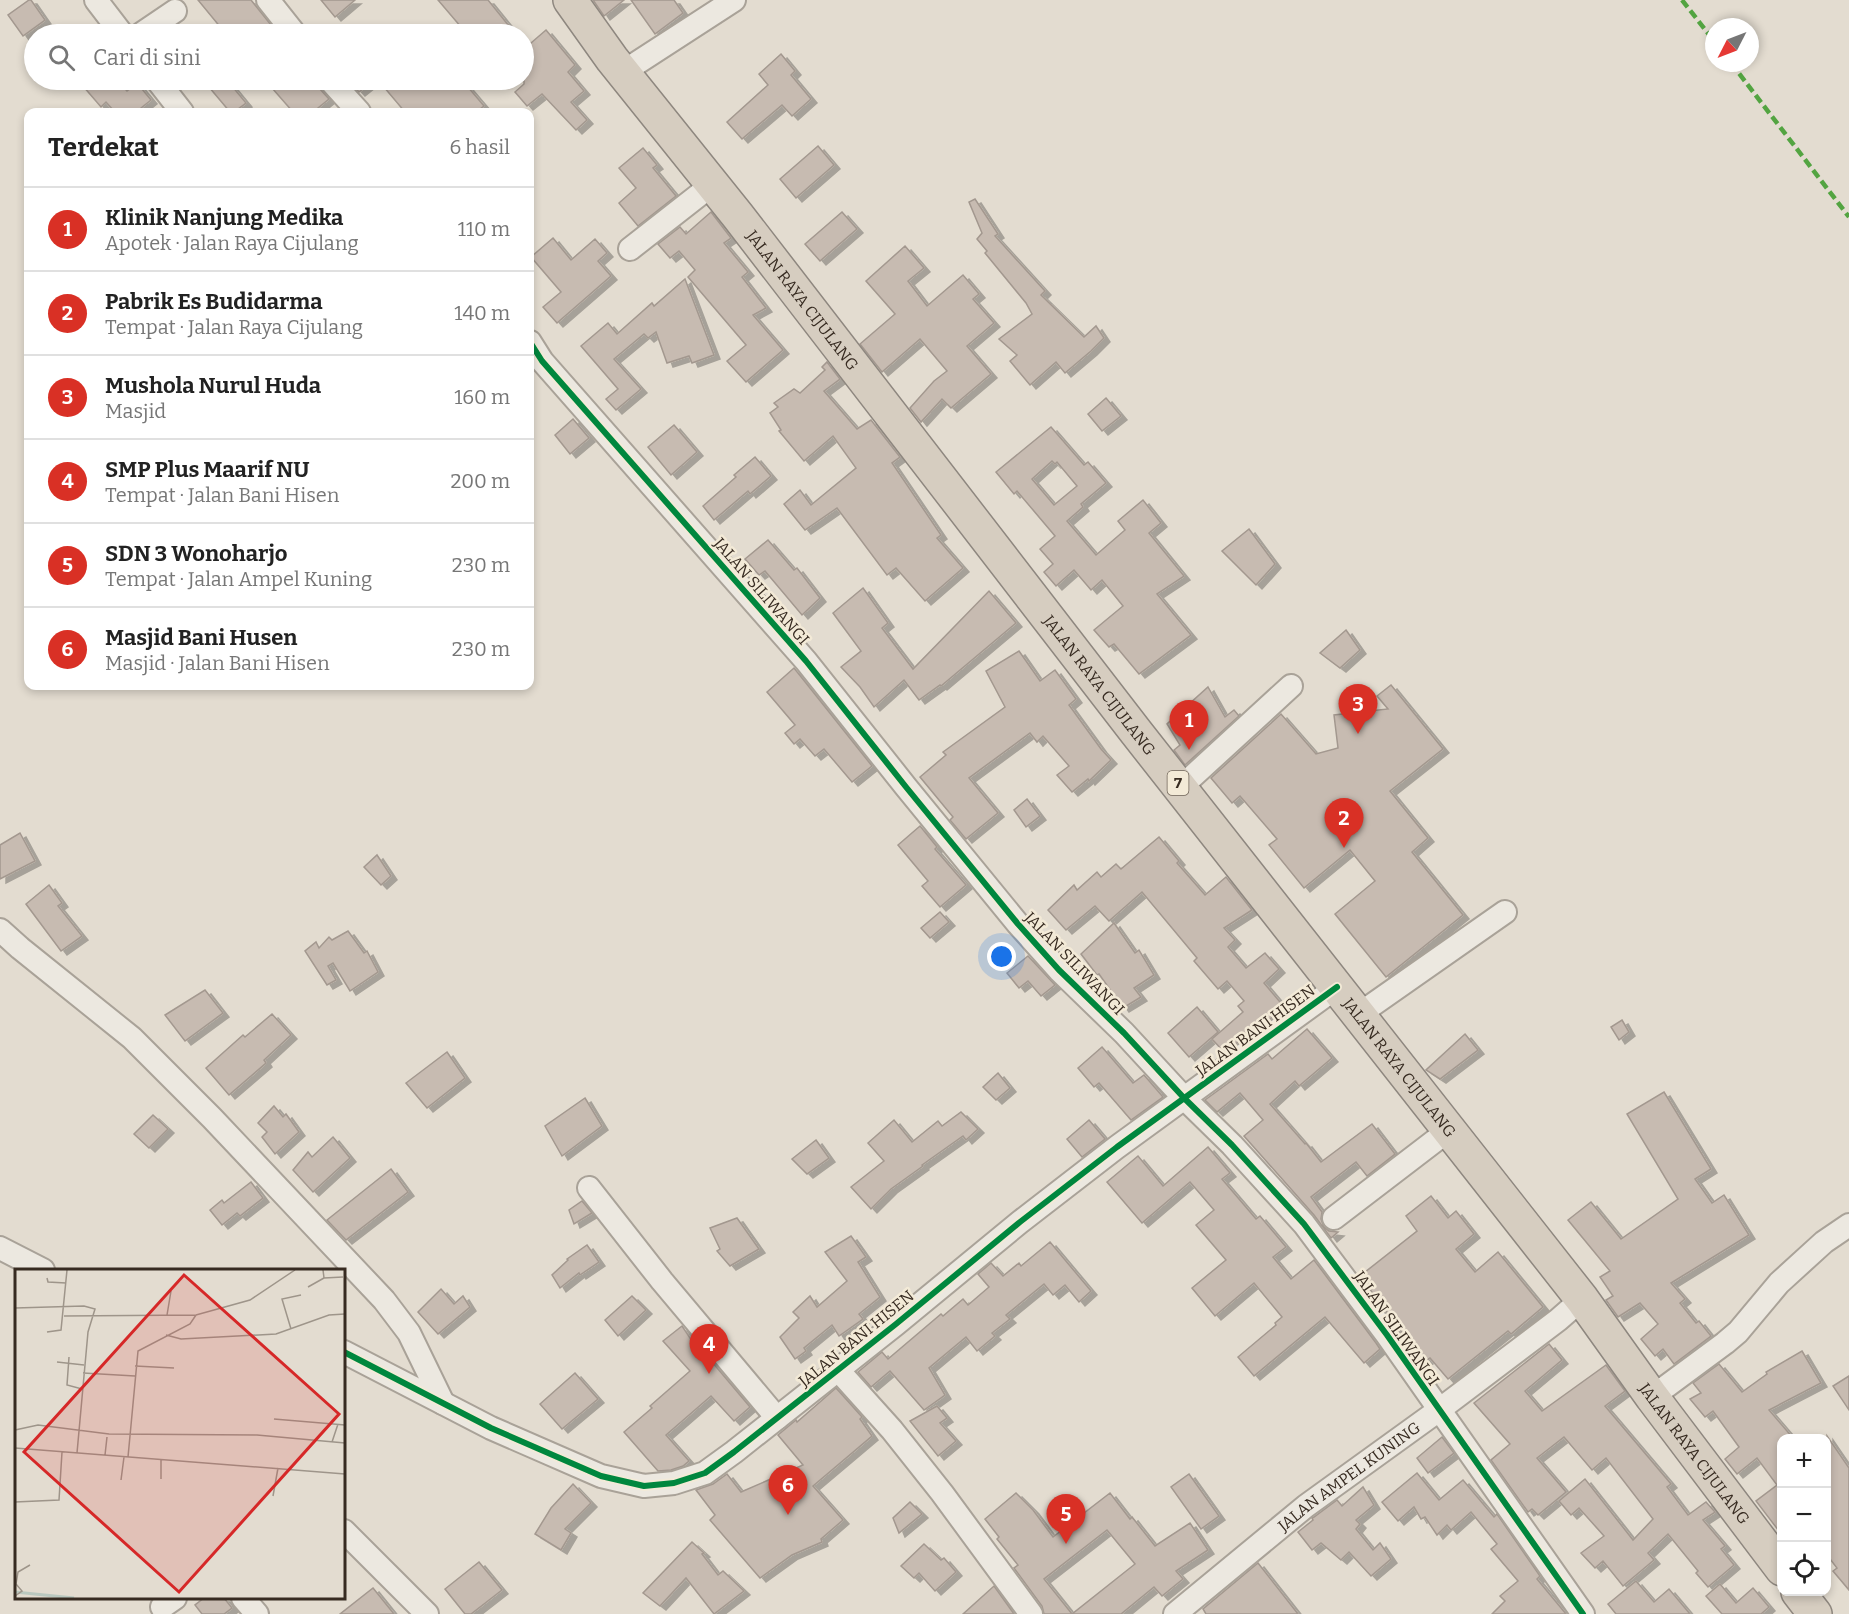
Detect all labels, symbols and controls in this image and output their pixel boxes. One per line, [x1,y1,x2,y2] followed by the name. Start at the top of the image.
[1705,18,1759,72] north arrow
[24,24,534,90] search box
[45,41,78,74] icon: search
[93,44,201,71] text: Cari di sini
[48,132,159,163] text: Terdekat
[450,135,510,159] text: 6 hasil
[105,204,343,231] text: Klinik Nanjung Medika
[63,217,72,241] text: 1
[458,217,510,241] text: 110 m
[742,226,863,374] street label: JALAN RAYA CIJULANG
[105,231,359,255] text: Apotek · Jalan Raya Cijulang
[105,288,323,315] text: Pabrik Es Budidarma
[62,301,73,325] text: 2
[454,301,510,325] text: 140 m
[105,315,363,339] text: Tempat · Jalan Raya Cijulang
[105,372,321,399] text: Mushola Nurul Huda
[62,385,73,409] text: 3
[454,385,510,409] text: 160 m
[105,399,166,423] text: Masjid
[105,456,310,483] text: SMP Plus Maarif NU
[61,469,74,493] text: 4
[450,469,510,493] text: 200 m
[105,483,339,507] text: Tempat · Jalan Bani Hisen
[709,533,813,649] street label: JALAN SILIWANGI
[105,540,288,567] text: SDN 3 Wonoharjo
[62,553,73,577] text: 5
[452,553,510,577] text: 230 m
[105,567,372,591] text: Tempat · Jalan Ampel Kuning
[1039,611,1160,759] street label: JALAN RAYA CIJULANG
[105,624,298,651] text: Masjid Bani Husen
[62,637,73,661] text: 6
[452,637,510,661] text: 230 m
[105,651,330,675] text: Masjid · Jalan Bani Hisen
[1338,684,1378,734] pin: 3
[1170,700,1208,750] pin: 1
[1168,771,1188,795] road number: 7
[1324,798,1364,848] pin: 2
[1020,907,1129,1019] street label: JALAN SILIWANGI
[987,942,1016,971] your location
[1191,981,1319,1081] street label: JALAN BANI HISEN
[1338,994,1460,1141] street label: JALAN RAYA CIJULANG
[1349,1266,1443,1389] street label: JALAN SILIWANGI
[15,1269,345,1599] inset map
[794,1286,918,1391] street label: JALAN BANI HISEN
[690,1324,728,1374] pin: 4
[1635,1379,1754,1528] street label: JALAN RAYA CIJULANG
[1273,1418,1424,1536] street label: JALAN AMPEL KUNING
[1777,1434,1831,1596] map controls
[1777,1434,1831,1488] button: +
[768,1466,808,1515] pin: 6
[1777,1488,1831,1542] button: −
[1046,1494,1086,1544] pin: 5
[1777,1542,1831,1596] button: locate

